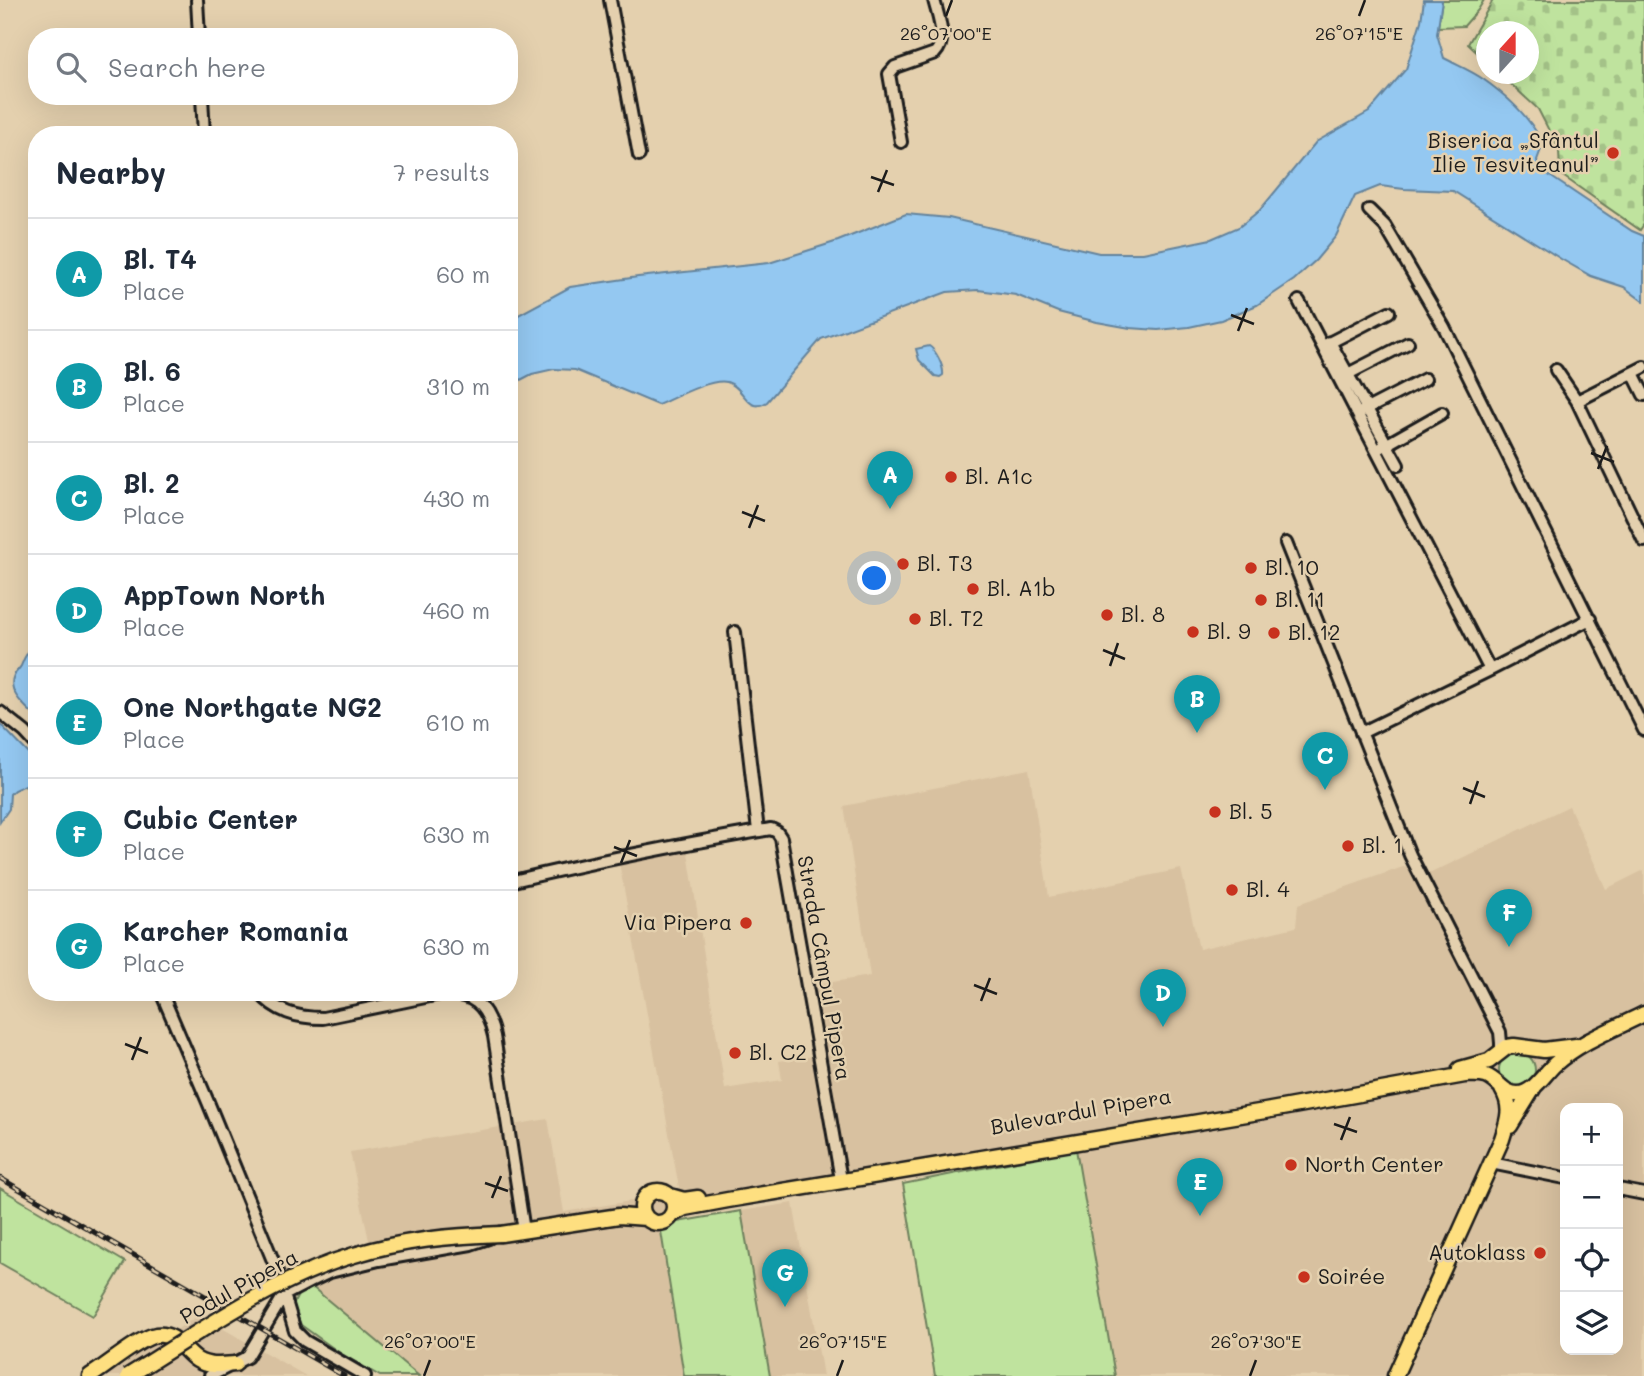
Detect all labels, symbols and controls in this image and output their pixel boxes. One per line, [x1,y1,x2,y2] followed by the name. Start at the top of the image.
[900,21,992,45] text: 26°07'00"E
[1315,21,1403,45] text: 26°07'15"E
[1476,21,1539,84] north arrow
[28,28,518,105] search box
[52,48,90,86] icon: search
[108,50,266,84] text: Search here
[1428,126,1599,177] place label: Biserica „Sfântul Ilie Tesviteanul”
[1605,145,1621,161] marker: Biserica „Sfântul Ilie Tesviteanul”
[56,152,166,192] text: Nearby
[393,157,490,187] text: 7 results
[123,242,197,276] text: Bl. T4
[71,259,87,289] text: A
[436,259,490,289] text: 60 m
[123,276,185,306] text: Place
[123,354,181,388] text: Bl. 6
[71,371,87,401] text: B
[426,371,490,401] text: 310 m
[123,388,185,418] text: Place
[867,451,913,509] pin: A
[965,462,1033,489] place label: Bl. A1c
[123,466,179,500] text: Bl. 2
[943,469,959,485] marker: Bl. A1c
[70,483,88,513] text: C
[423,483,490,513] text: 430 m
[123,500,185,530] text: Place
[917,549,972,576] place label: Bl. T3
[1265,553,1319,580] place label: Bl. 10
[895,556,911,572] marker: Bl. T3
[1243,560,1259,576] marker: Bl. 10
[857,561,891,595] your location
[987,574,1056,601] place label: Bl. A1b
[123,578,325,612] text: AppTown North
[965,581,981,597] marker: Bl. A1b
[1275,585,1325,612] place label: Bl. 11
[1253,592,1269,608] marker: Bl. 11
[71,595,87,625] text: D
[423,595,490,625] text: 460 m
[1121,600,1165,627] place label: Bl. 8
[929,604,984,631] place label: Bl. T2
[1099,607,1115,623] marker: Bl. 8
[907,611,923,627] marker: Bl. T2
[123,612,185,642] text: Place
[1207,617,1251,644] place label: Bl. 9
[1288,618,1340,645] place label: Bl. 12
[1185,624,1201,640] marker: Bl. 9
[1266,625,1282,641] marker: Bl. 12
[1174,675,1220,733] pin: B
[123,690,382,724] text: One Northgate NG2
[72,707,86,737] text: E
[426,707,490,737] text: 610 m
[123,724,185,754] text: Place
[1302,732,1348,790] pin: C
[1229,797,1273,824] place label: Bl. 5
[123,802,298,836] text: Cubic Center
[1207,804,1223,820] marker: Bl. 5
[72,819,86,849] text: F
[423,819,490,849] text: 630 m
[1362,831,1403,858] place label: Bl. 1
[123,836,185,866] text: Place
[1340,838,1356,854] marker: Bl. 1
[792,853,859,1082] street label: Strada Câmpul Pipera
[1246,875,1290,902] place label: Bl. 4
[1224,882,1240,898] marker: Bl. 4
[1486,889,1532,947] pin: F
[623,908,732,935] place label: Via Pipera
[123,914,349,948] text: Karcher Romania
[738,915,754,931] marker: Via Pipera
[70,931,88,961] text: G
[423,931,490,961] text: 630 m
[123,948,185,978] text: Place
[1140,969,1186,1027] pin: D
[749,1038,807,1065] place label: Bl. C2
[727,1045,743,1061] marker: Bl. C2
[988,1081,1173,1140] street label: Bulevardul Pipera
[1560,1103,1623,1355] map controls
[1560,1103,1623,1166] button: +
[1305,1150,1444,1177] place label: North Center
[1283,1157,1299,1173] marker: North Center
[1177,1158,1223,1216] pin: E
[1560,1166,1623,1229] button: −
[1560,1229,1623,1292] button: locate
[1428,1238,1526,1265] place label: Autoklass
[174,1242,302,1329] street label: Podul Pipera
[1532,1245,1548,1261] marker: Autoklass
[762,1249,808,1307] pin: G
[1318,1262,1385,1289] place label: Soirée
[1296,1269,1312,1285] marker: Soirée
[1560,1292,1623,1355] button: layers
[384,1329,476,1353] text: 26°07'00"E
[799,1329,887,1353] text: 26°07'15"E
[1210,1329,1302,1353] text: 26°07'30"E

